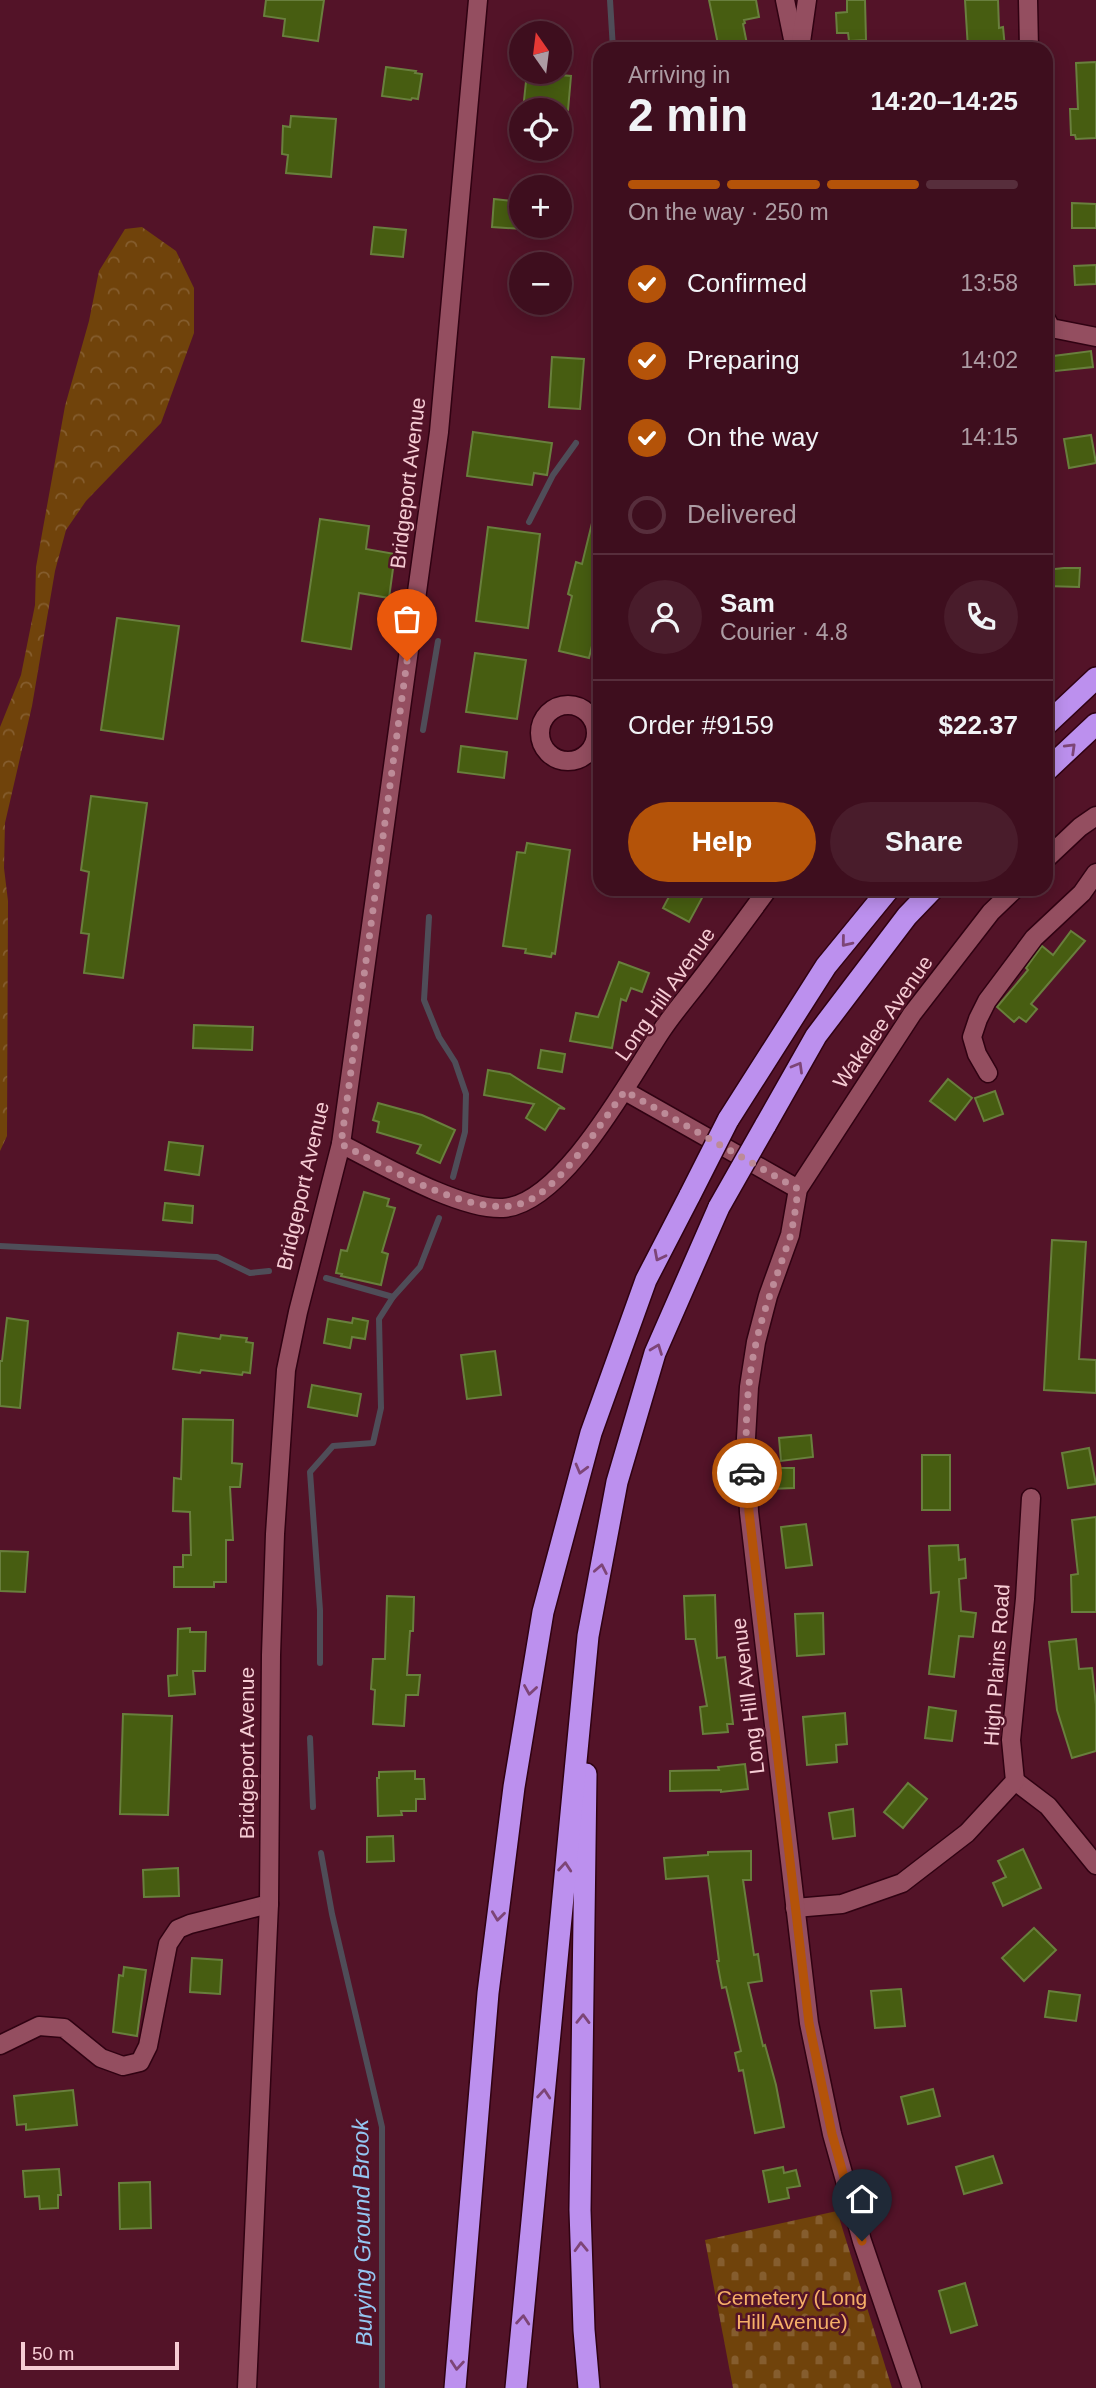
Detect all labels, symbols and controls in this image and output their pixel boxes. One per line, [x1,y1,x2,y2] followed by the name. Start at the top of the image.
[509,21,572,84] north arrow
[509,21,572,315] map controls
[628,62,730,88] text: Arriving in
[871,86,1018,116] text: 14:20–14:25
[628,89,748,141] text: 2 min
[509,98,572,161] button: locate
[509,175,572,238] button: +
[628,199,829,225] text: On the way · 250 m
[509,252,572,315] button: −
[628,265,666,303] icon: check
[687,268,807,298] text: Confirmed
[960,270,1018,296] text: 13:58
[628,342,666,380] icon: check
[687,345,800,375] text: Preparing
[960,347,1018,373] text: 14:02
[386,396,429,570] street label: Bridgeport Avenue
[628,419,666,457] icon: check
[687,422,819,452] text: On the way
[960,424,1018,450] text: 14:15
[687,499,797,529] text: Delivered
[628,580,702,654] button: person
[944,580,1018,654] button: phone
[720,588,775,618] text: Sam
[377,589,437,661] pin
[388,600,426,638] icon: bag
[720,619,848,645] text: Courier · 4.8
[628,710,774,740] text: Order #9159
[938,710,1018,740] text: $22.37
[1063,743,1076,756] one-way arrow
[628,802,816,882] button: Help
[830,802,1018,882] button: Share
[610,923,719,1065] street label: Long Hill Avenue
[841,935,854,947] one-way arrow
[828,951,937,1092] street label: Wakelee Avenue
[790,1061,803,1074] one-way arrow
[272,1099,333,1272] street label: Bridgeport Avenue
[653,1248,667,1261] one-way arrow
[649,1343,663,1355] one-way arrow
[712,1438,782,1508] courier
[728,1454,766,1492] icon: car
[575,1463,590,1475] one-way arrow
[593,1563,608,1575] one-way arrow
[979,1583,1014,1747] street label: High Plains Road
[727,1617,768,1775] street label: Long Hill Avenue
[235,1667,258,1839] street label: Bridgeport Avenue
[523,1684,538,1696] one-way arrow
[557,1861,572,1872] one-way arrow
[490,1910,505,1921] one-way arrow
[575,2013,591,2024] one-way arrow
[536,2088,551,2099] one-way arrow
[347,2118,377,2347] water label: Burying Ground Brook
[832,2169,892,2241] pin
[843,2180,881,2218] icon: home
[574,2241,589,2252] one-way arrow
[717,2286,867,2333] park label: Cemetery (Long Hill Avenue)
[515,2314,530,2325] one-way arrow
[21,2339,178,2371] scale bar
[32,2343,74,2364] text: 50 m
[450,2359,465,2370] one-way arrow

